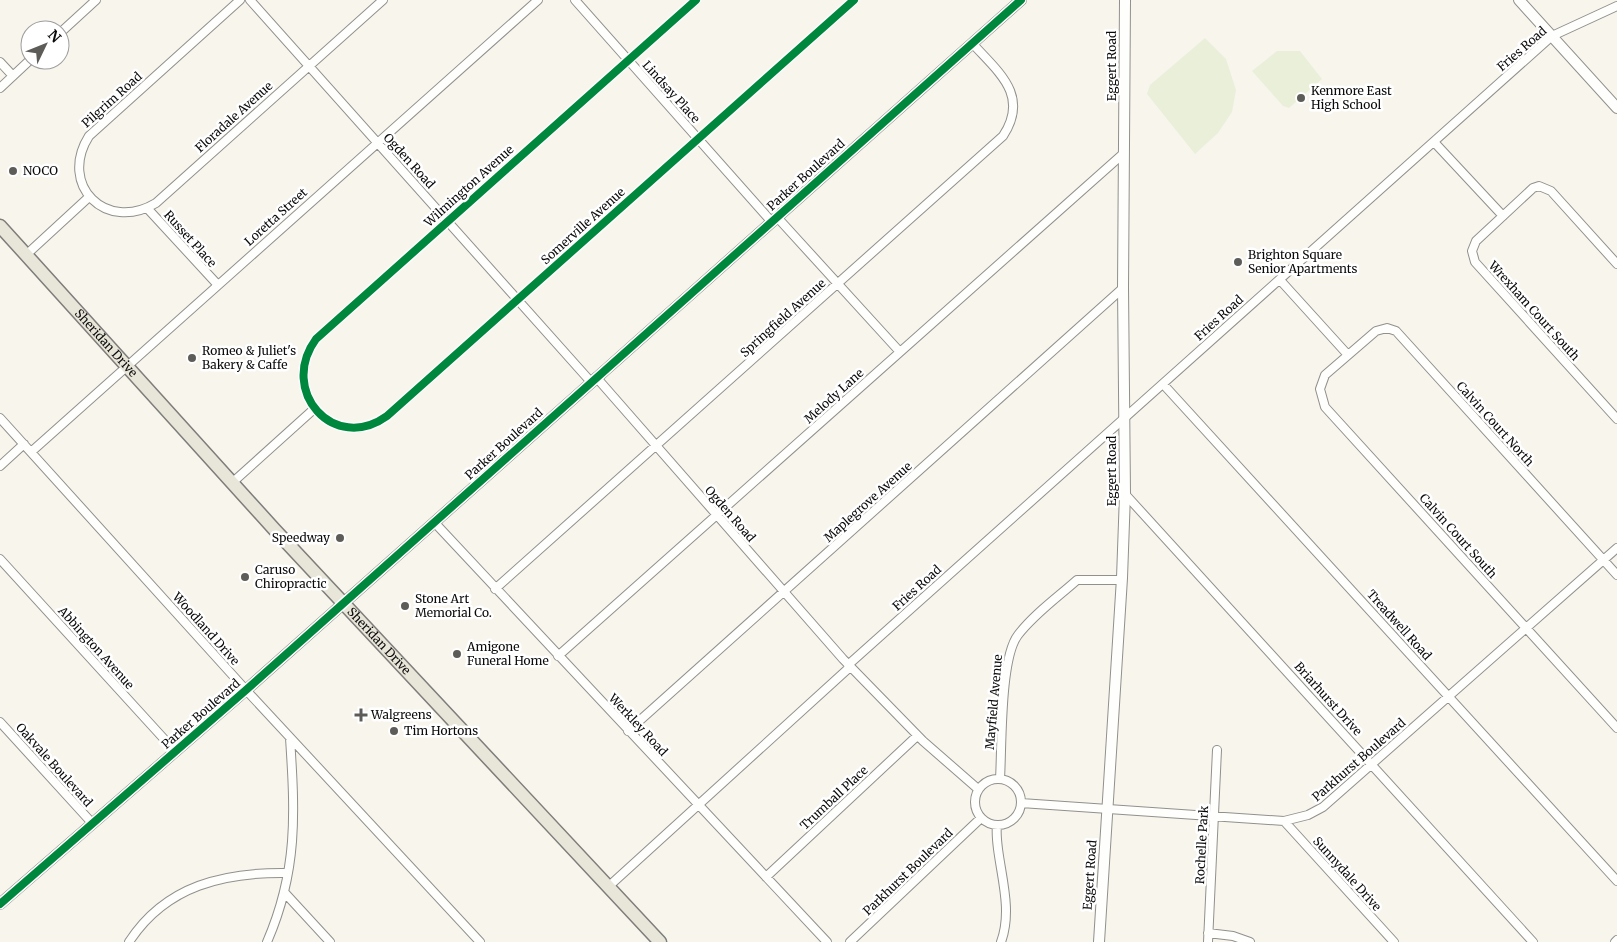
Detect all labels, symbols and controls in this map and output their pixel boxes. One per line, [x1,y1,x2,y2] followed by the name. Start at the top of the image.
[20,20,70,70] north arrow
[1494,23,1549,74] street label: Fries Road
[44,26,65,46] text: N
[1104,31,1119,101] street label: Eggert Road
[639,57,703,126] street label: Lindsay Place
[79,69,145,131] street label: Pilgrim Road
[192,78,275,155] street label: Floradale Avenue
[1311,83,1392,112] place label: Kenmore East High School
[1295,92,1307,104] marker: Kenmore East High School
[381,130,438,191] street label: Ogden Road
[764,136,848,213] street label: Parker Boulevard
[420,142,516,230] street label: Wilmington Avenue
[23,163,58,178] place label: NOCO
[7,165,19,177] marker: NOCO
[241,184,310,249] street label: Loretta Street
[538,184,628,267] street label: Somerville Avenue
[161,207,220,270] street label: Russet Place
[1248,247,1358,276] place label: Brighton Square Senior Apartments
[1232,256,1244,268] marker: Brighton Square Senior Apartments
[1485,257,1583,363] street label: Wrexham Court South
[737,275,828,360] street label: Springfield Avenue
[1191,292,1246,343] street label: Fries Road
[72,306,141,380] street label: Sheridan Drive
[202,343,296,372] place label: Romeo & Juliet's Bakery & Caffe
[186,352,198,364] marker: Romeo & Juliet's Bakery & Caffe
[801,365,866,426] street label: Melody Lane
[1453,378,1537,469] street label: Calvin Court North
[462,405,546,482] street label: Parker Boulevard
[1104,436,1119,506] street label: Eggert Road
[821,458,915,545] street label: Maplegrove Avenue
[702,483,759,545] street label: Ogden Road
[1416,490,1500,581] street label: Calvin Court South
[272,530,330,545] place label: Speedway
[334,532,346,544] marker: Speedway
[255,562,327,591] place label: Caruso Chiropractic
[889,562,944,613] street label: Fries Road
[239,571,251,583] marker: Caruso Chiropractic
[1364,587,1435,663] street label: Treadwell Road
[169,588,243,668] street label: Woodland Drive
[415,591,492,620] place label: Stone Art Memorial Co.
[399,600,411,612] marker: Stone Art Memorial Co.
[55,602,137,692] street label: Abbington Avenue
[344,604,414,677] street label: Sheridan Drive
[466,639,549,668] place label: Amigone Funeral Home
[451,648,463,660] marker: Amigone Funeral Home
[982,654,1005,750] street label: Mayfield Avenue
[1291,659,1365,739] street label: Briarhurst Drive
[158,675,243,752] street label: Parker Boulevard
[605,690,671,759] street label: Werkley Road
[370,707,432,722] place label: Walgreens
[355,709,367,721] marker: Walgreens
[1309,715,1408,804] street label: Parkhurst Boulevard
[13,720,96,810] street label: Oakvale Boulevard
[404,723,478,738] place label: Tim Hortons
[388,725,400,737] marker: Tim Hortons
[797,762,871,833] street label: Trumball Place
[1192,805,1211,885] street label: Rochelle Park
[860,825,956,918] street label: Parkhurst Boulevard
[1310,833,1385,914] street label: Sunnydale Drive
[1080,839,1099,911] street label: Eggert Road

